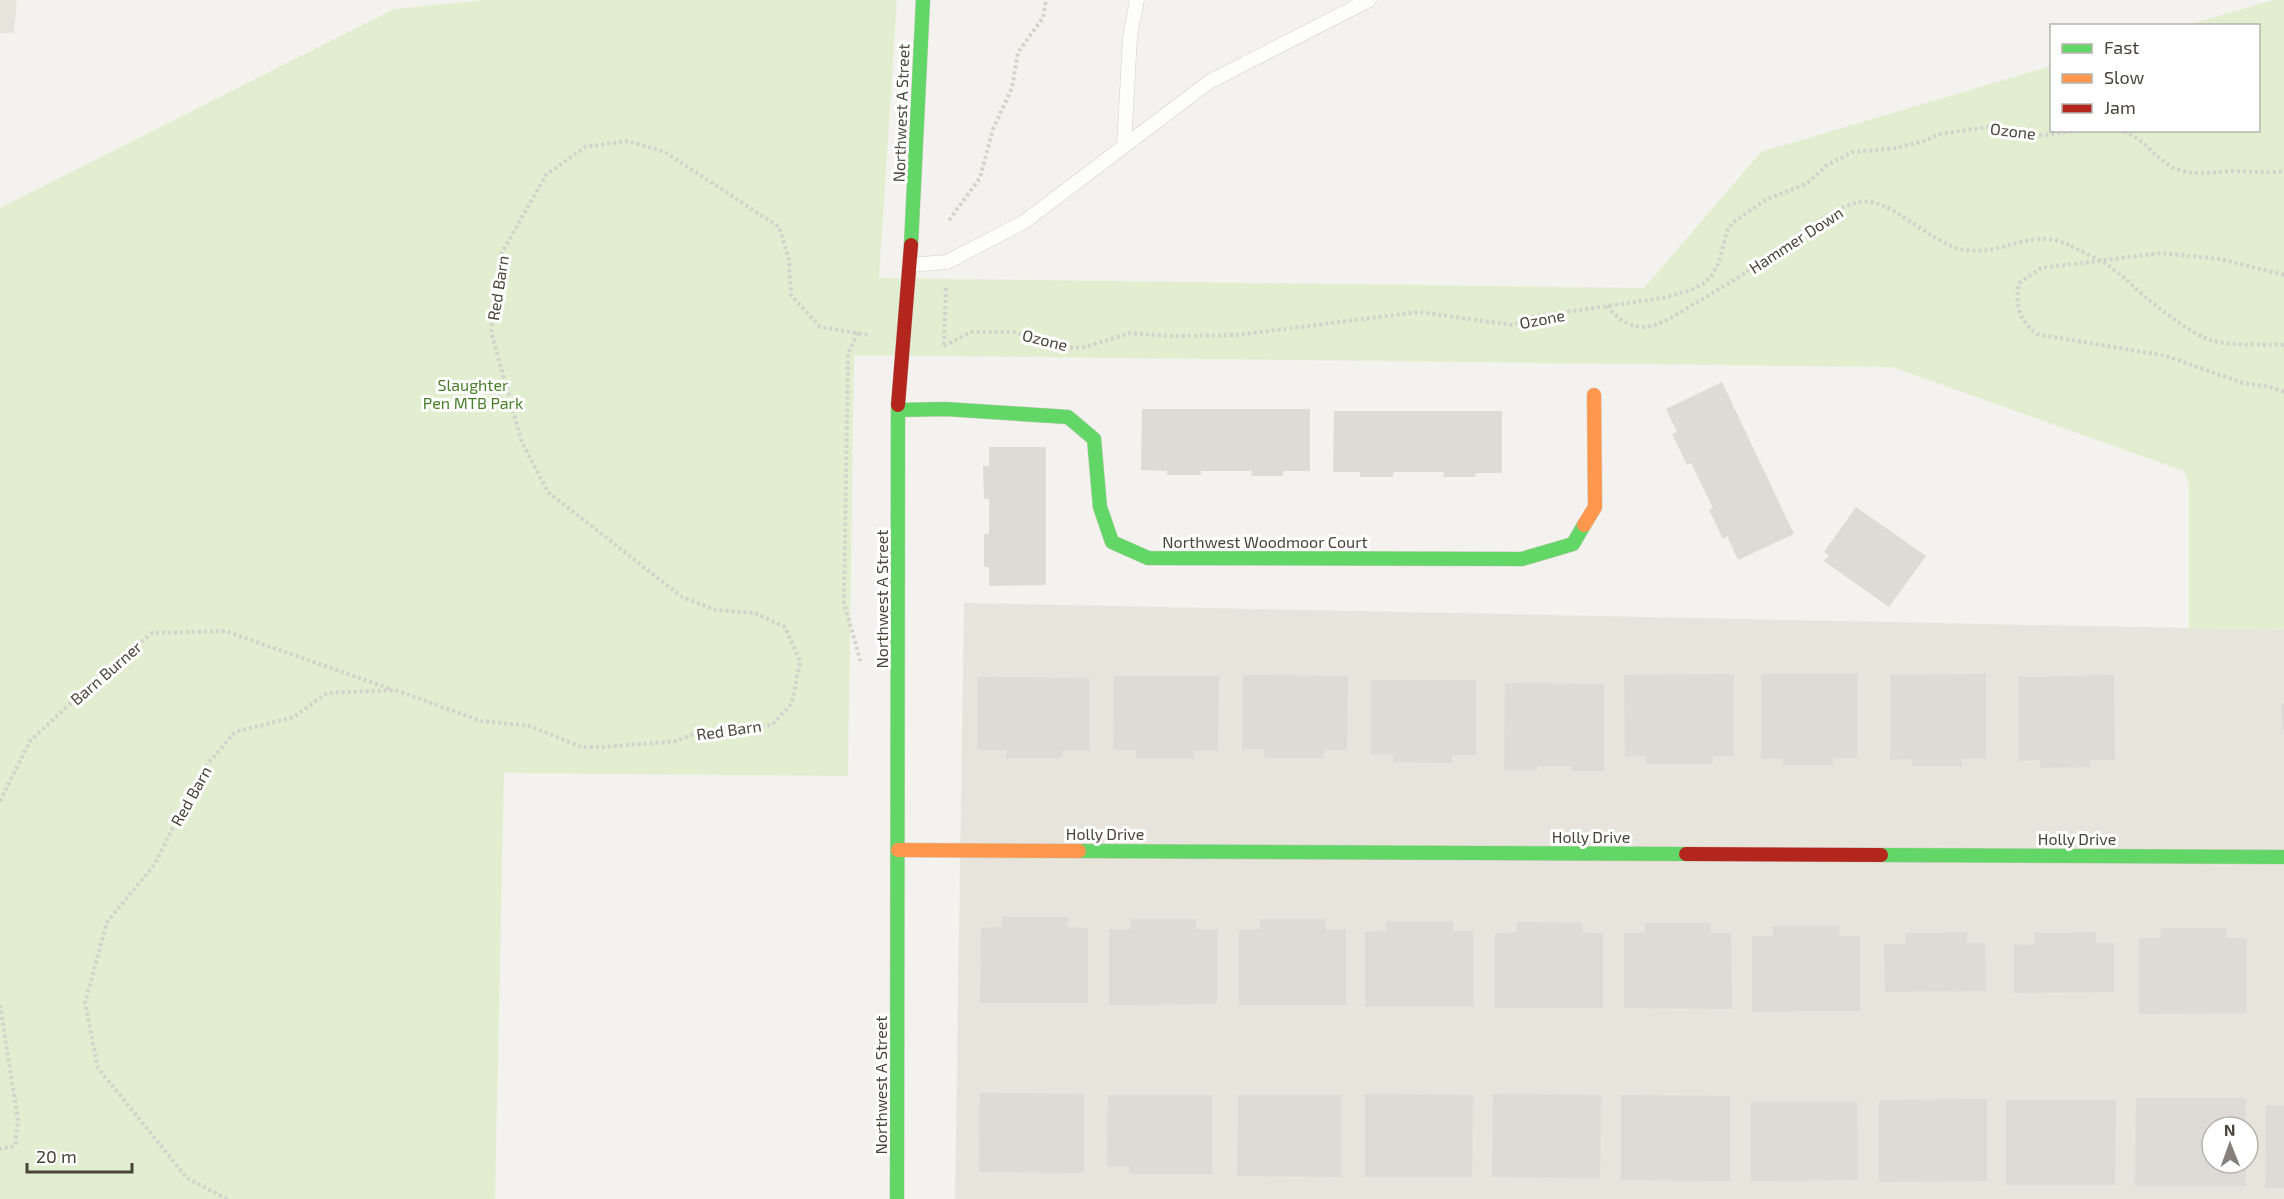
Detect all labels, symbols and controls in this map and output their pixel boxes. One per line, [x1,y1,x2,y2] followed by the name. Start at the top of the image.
[2050,24,2260,132] legend
[2104,36,2139,58] text: Fast
[889,43,912,183] street label: Northwest A Street
[2104,66,2145,88] text: Slow
[2104,96,2136,118] text: Jam
[1989,118,2037,143] street label: Ozone
[1745,202,1846,277] street label: Hammer Down
[483,254,512,322] street label: Red Barn
[1518,305,1566,332] street label: Ozone
[1021,325,1070,354] street label: Ozone
[423,375,523,412] park label: Slaughter Pen MTB Park
[872,530,891,668] street label: Northwest A Street
[1162,532,1368,551] street label: Northwest Woodmoor Court
[66,636,145,709] street label: Barn Burner
[695,716,763,743] street label: Red Barn
[166,762,215,829] street label: Red Barn
[1066,824,1144,843] street label: Holly Drive
[1552,827,1630,846] street label: Holly Drive
[2038,829,2116,848] street label: Holly Drive
[871,1016,890,1154] street label: Northwest A Street
[2200,1115,2260,1175] north arrow
[2224,1120,2236,1139] text: N
[27,1136,132,1174] scale bar
[36,1145,77,1167] text: 20 m

